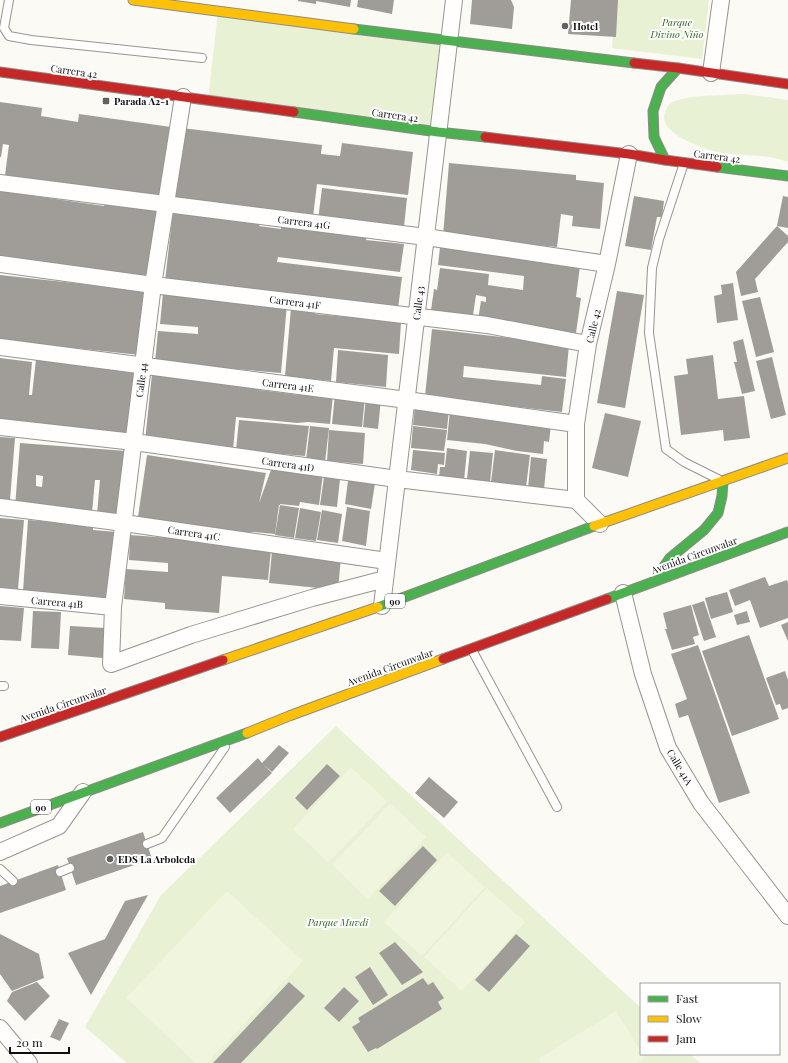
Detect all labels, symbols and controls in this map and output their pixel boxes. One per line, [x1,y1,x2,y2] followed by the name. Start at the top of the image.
[650,15,704,41] park label: Parque Divino Niño
[573,19,598,33] place label: Hotel
[560,21,570,31] marker: Hotel
[50,61,98,81] street label: Carrera 42
[114,94,169,108] place label: Parada A2-1
[101,96,111,106] marker: Parada A2-1
[371,105,419,125] street label: Carrera 42
[693,146,741,166] street label: Carrera 42
[277,212,331,232] street label: Carrera 41G
[409,285,427,321] street label: Calle 43
[269,292,322,312] street label: Carrera 41F
[582,307,604,344] street label: Calle 42
[132,362,150,398] street label: Calle 44
[261,375,315,395] street label: Carrera 41E
[261,453,315,475] street label: Carrera 41D
[167,522,221,544] street label: Carrera 41C
[648,533,740,577] street label: Avenida Circunvalar
[30,593,84,611] street label: Carrera 41B
[385,594,405,608] road number: 90
[344,645,436,689] street label: Avenida Circunvalar
[17,682,109,726] street label: Avenida Circunvalar
[664,746,697,788] street label: Calle 41A
[31,800,51,814] road number: 90
[118,852,196,866] place label: EDS La Arboleda
[105,854,115,864] marker: EDS La Arboleda
[307,915,369,929] park label: Parque Muvdi
[640,983,780,1055] legend
[676,990,699,1006] text: Fast
[676,1010,702,1026] text: Slow
[10,1029,69,1055] scale bar
[675,1030,697,1046] text: Jam
[16,1034,43,1050] text: 20 m

